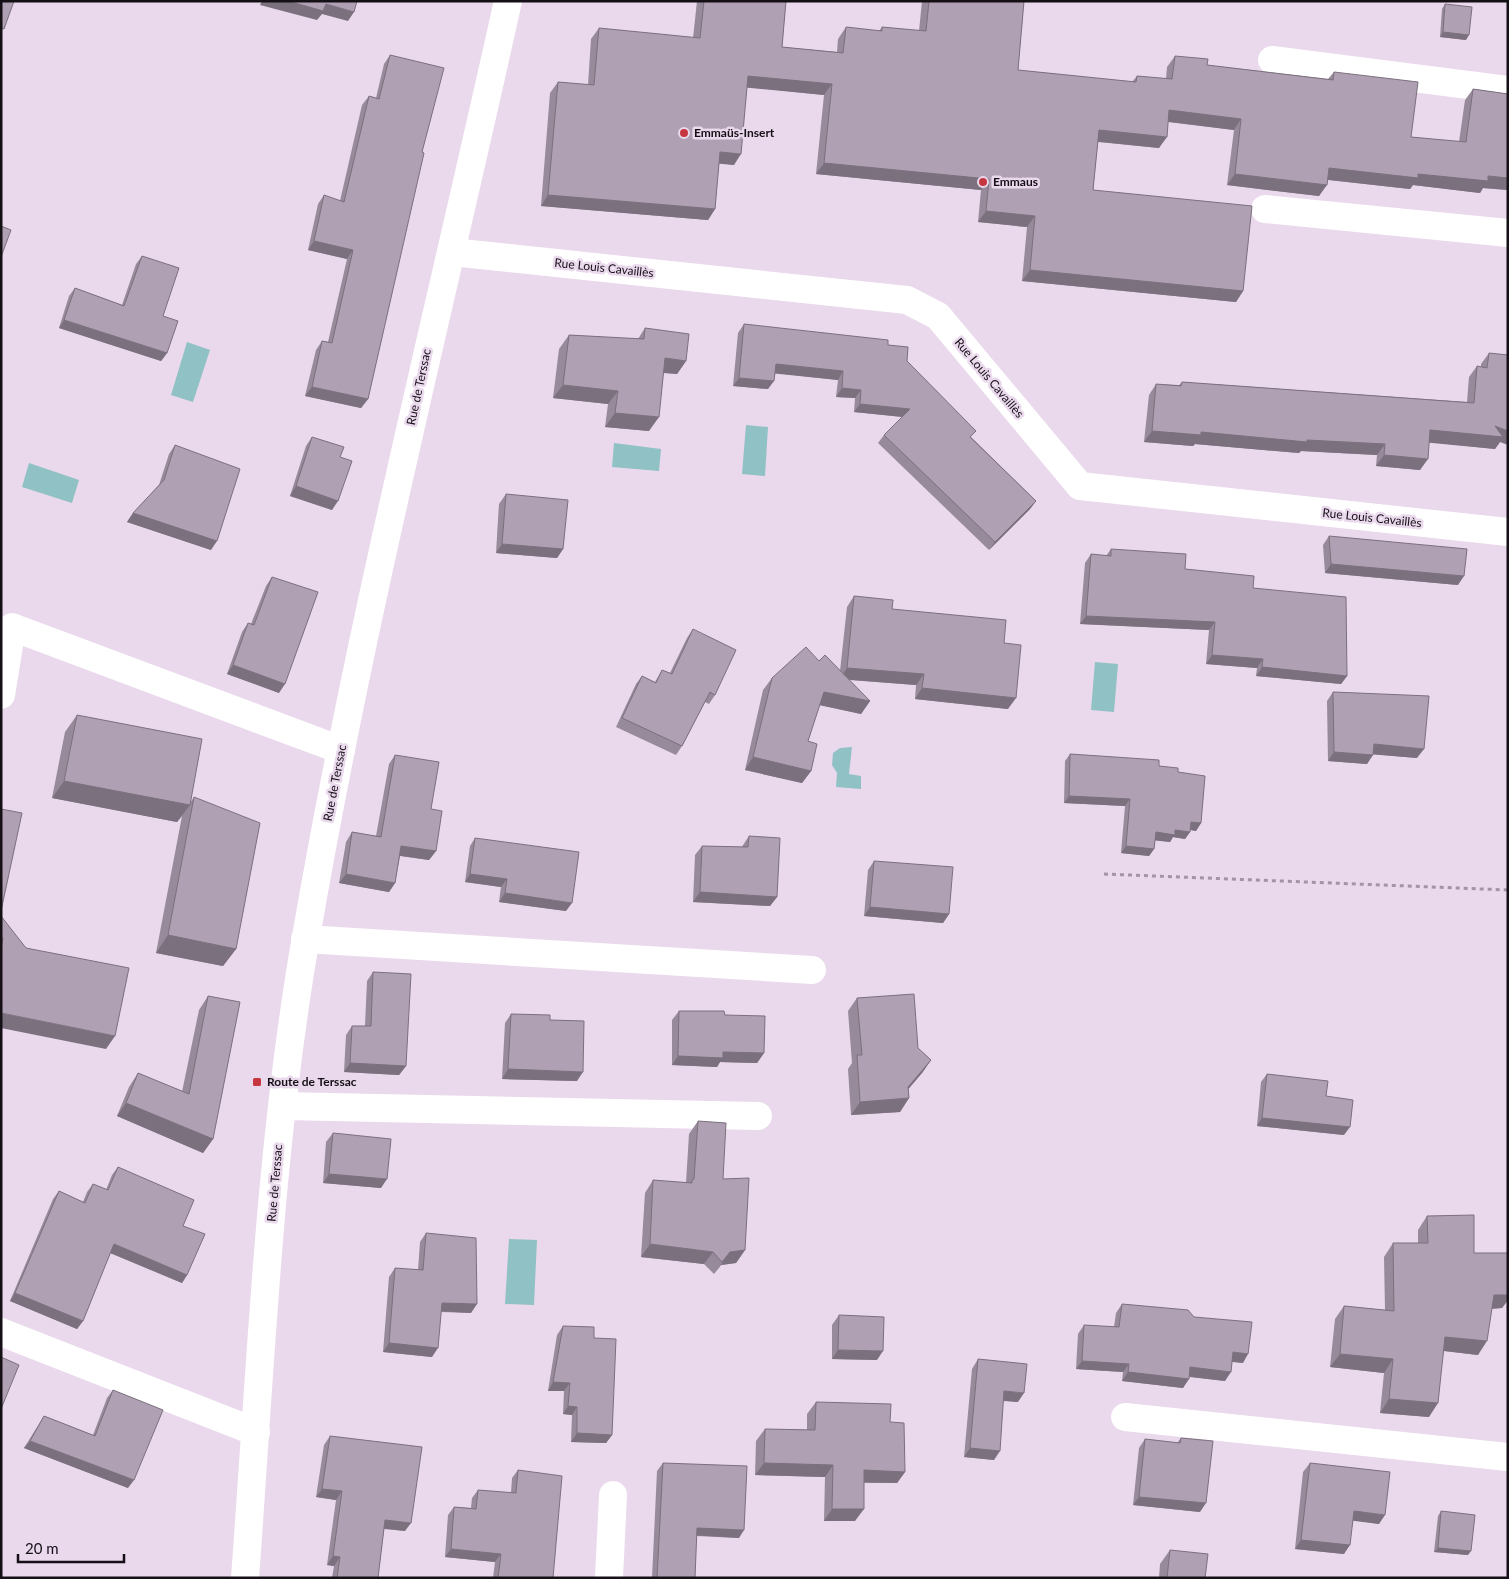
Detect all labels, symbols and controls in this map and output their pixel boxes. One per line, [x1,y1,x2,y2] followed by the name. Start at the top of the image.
[694,125,775,140] place label: Emmaüs-Insert
[678,127,690,139] marker: Emmaüs-Insert
[993,174,1038,189] place label: Emmaus
[977,176,989,188] marker: Emmaus
[554,255,654,280] street label: Rue Louis Cavaillès
[952,335,1027,421] street label: Rue Louis Cavaillès
[403,347,434,426] street label: Rue de Terssac
[1322,505,1422,530] street label: Rue Louis Cavaillès
[320,743,349,822] street label: Rue de Terssac
[267,1074,357,1089] place label: Route de Terssac
[251,1076,263,1088] marker: Route de Terssac
[264,1143,285,1222] street label: Rue de Terssac
[18,1532,124,1564] scale bar
[25,1539,59,1557] text: 20 m

